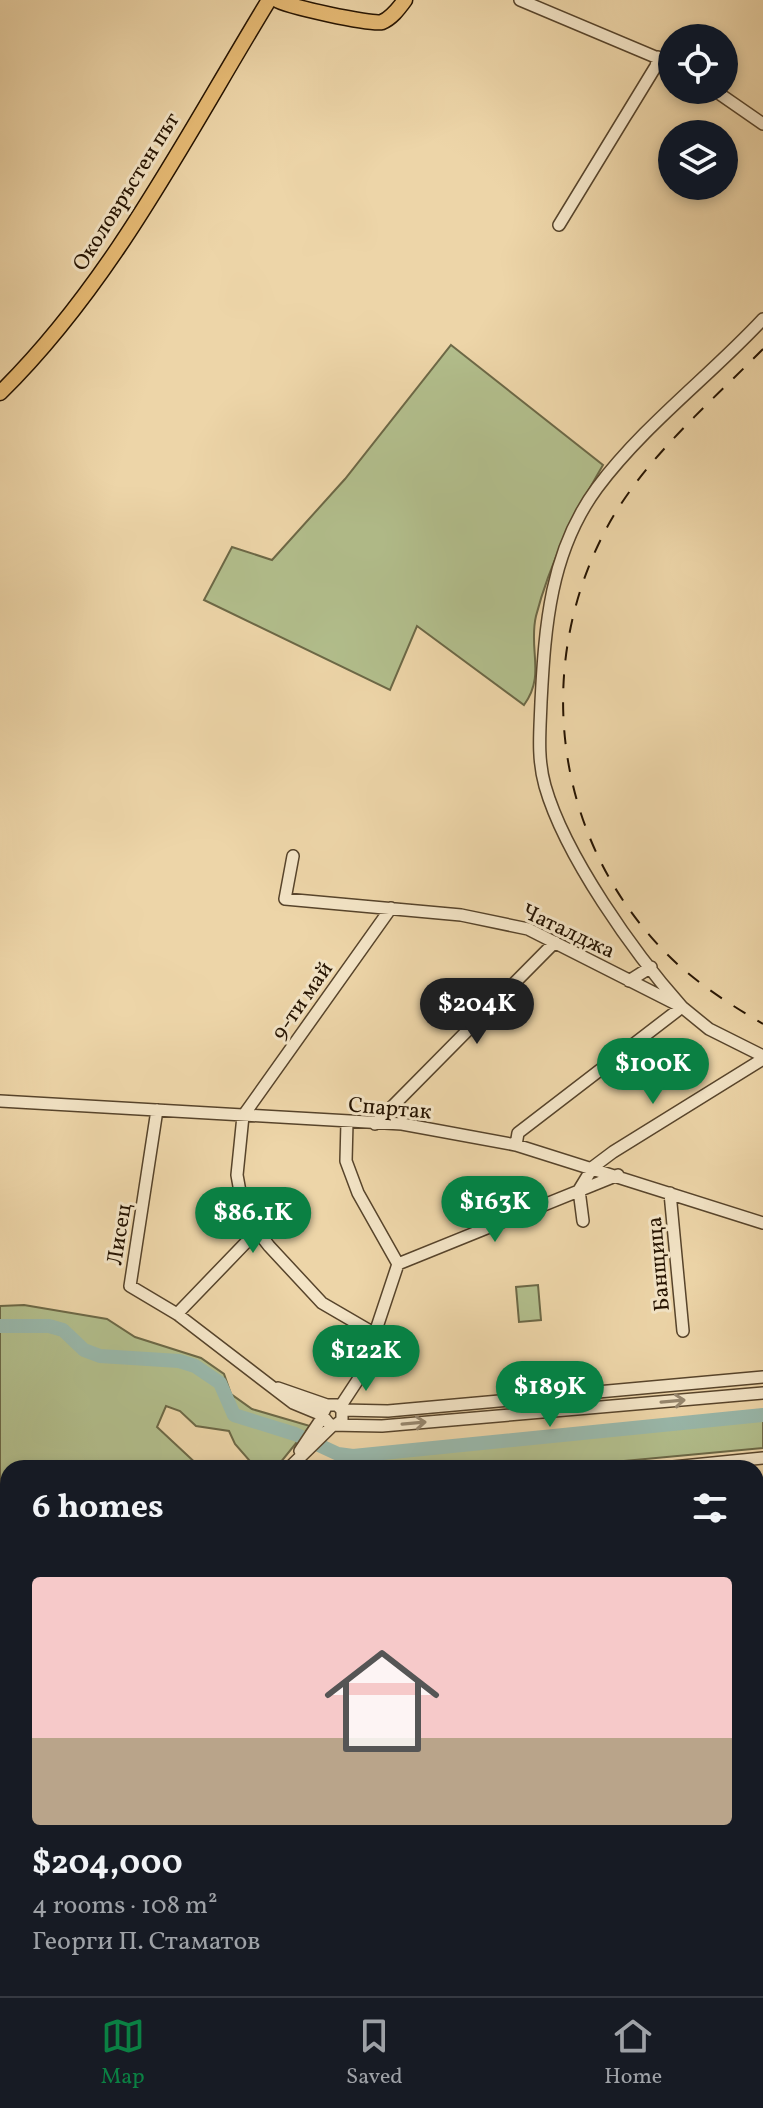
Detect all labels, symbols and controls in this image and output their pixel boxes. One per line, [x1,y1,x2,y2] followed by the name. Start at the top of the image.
[658,24,738,200] map controls
[658,24,738,104] button: locate
[66,107,188,278] street label: Околовръстен път
[658,120,738,200] button: layers
[516,897,620,968] street label: Чаталджа
[265,956,341,1047] street label: 9-ти май
[421,978,533,1046] pin: $204K
[438,986,516,1022] text: $204K
[597,1038,709,1106] pin: $100K
[615,1046,691,1082] text: $100K
[347,1090,433,1129] street label: Спартак
[439,1176,551,1244] pin: $163K
[459,1184,531,1220] text: $163K
[188,1187,318,1255] pin: $86.1K
[213,1195,293,1231] text: $86.1K
[100,1201,141,1268] street label: Лисец
[640,1215,679,1312] street label: Банщица
[310,1325,422,1393] pin: $122K
[331,1333,401,1369] text: $122K
[494,1361,606,1429] pin: $189K
[514,1369,586,1405] text: $189K
[659,1393,686,1408] one-way arrow
[400,1415,427,1430] one-way arrow
[32,1485,164,1532] text: 6 homes
[688,1486,732,1530] icon: filters
[310,1629,454,1773] icon: home
[32,1841,183,1888] text: $204,000
[32,1888,218,1924] text: 4 rooms · 108 m²
[32,1924,261,1960] text: Георги П. Стаматов
[101,2014,145,2093] tab: Map
[346,2014,403,2093] tab: Saved
[604,2014,662,2093] tab: Home

